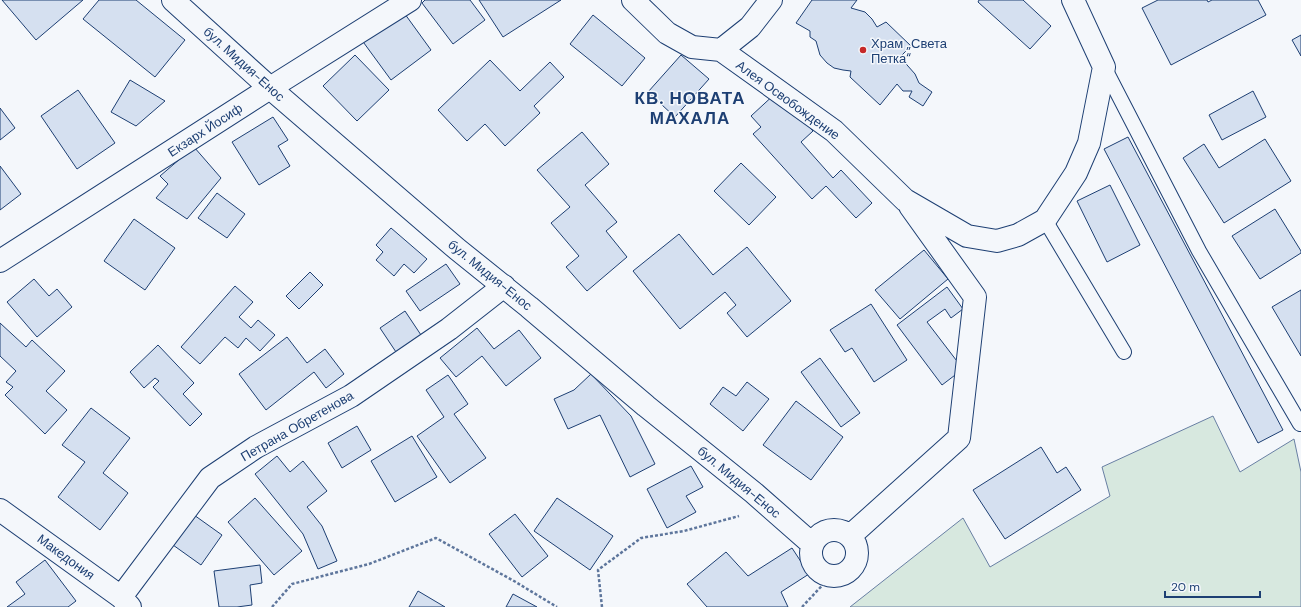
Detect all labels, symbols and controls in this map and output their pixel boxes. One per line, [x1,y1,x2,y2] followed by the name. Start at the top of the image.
[200,23,289,105] street label: бул. Мидия-Енос
[871,35,948,67] place label: Храм „Света Петка“
[858,45,868,55] marker: Храм „Света Петка“
[733,57,843,143] street label: Алея Освобождение
[635,87,745,129] district label: КВ. НОВАТА МАХАЛА
[164,99,246,160] street label: Екзарх Йосиф
[444,236,536,315] street label: бул. Мидия-Енос
[238,386,357,465] street label: Петрана Обретенова
[694,442,785,522] street label: бул. Мидия-Енос
[34,530,98,584] street label: Македония
[1165,573,1260,599] scale bar
[1171,579,1200,595] text: 20 m

